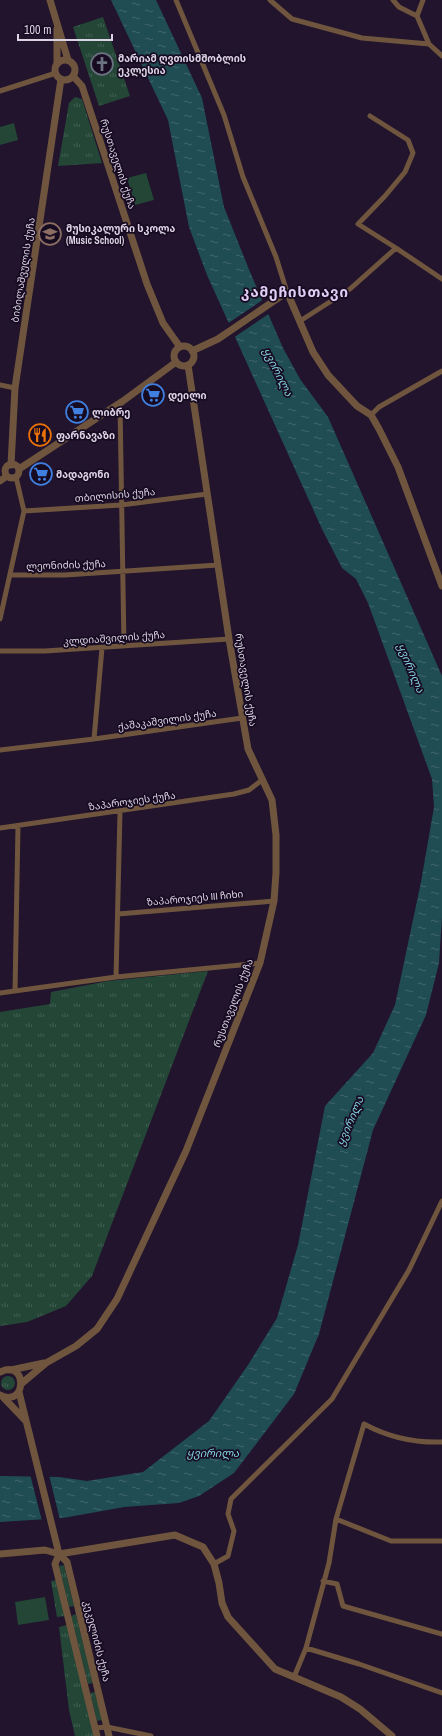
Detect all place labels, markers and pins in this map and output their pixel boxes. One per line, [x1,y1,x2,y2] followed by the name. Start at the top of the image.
[89,51,115,77] church icon: მარიამ ღვთისმშობლის ეკლესია
[118,52,246,77] place label: მარიამ ღვთისმშობლის ეკლესია
[37,221,63,247] school or university icon: მუსიკალური სკოლა (Music School)
[66,222,176,247] place label: მუსიკალური სკოლა (Music School)
[140,382,166,408] supermarket icon: დეილი
[168,389,207,402] place label: დეილი
[64,399,90,425] supermarket icon: ლიბრე
[92,406,130,419] place label: ლიბრე
[27,422,53,448] restaurant icon: ფარნავაზი
[56,429,115,442] place label: ფარნავაზი
[28,461,54,487] supermarket icon: მადაგონი
[56,468,110,481] place label: მადაგონი

